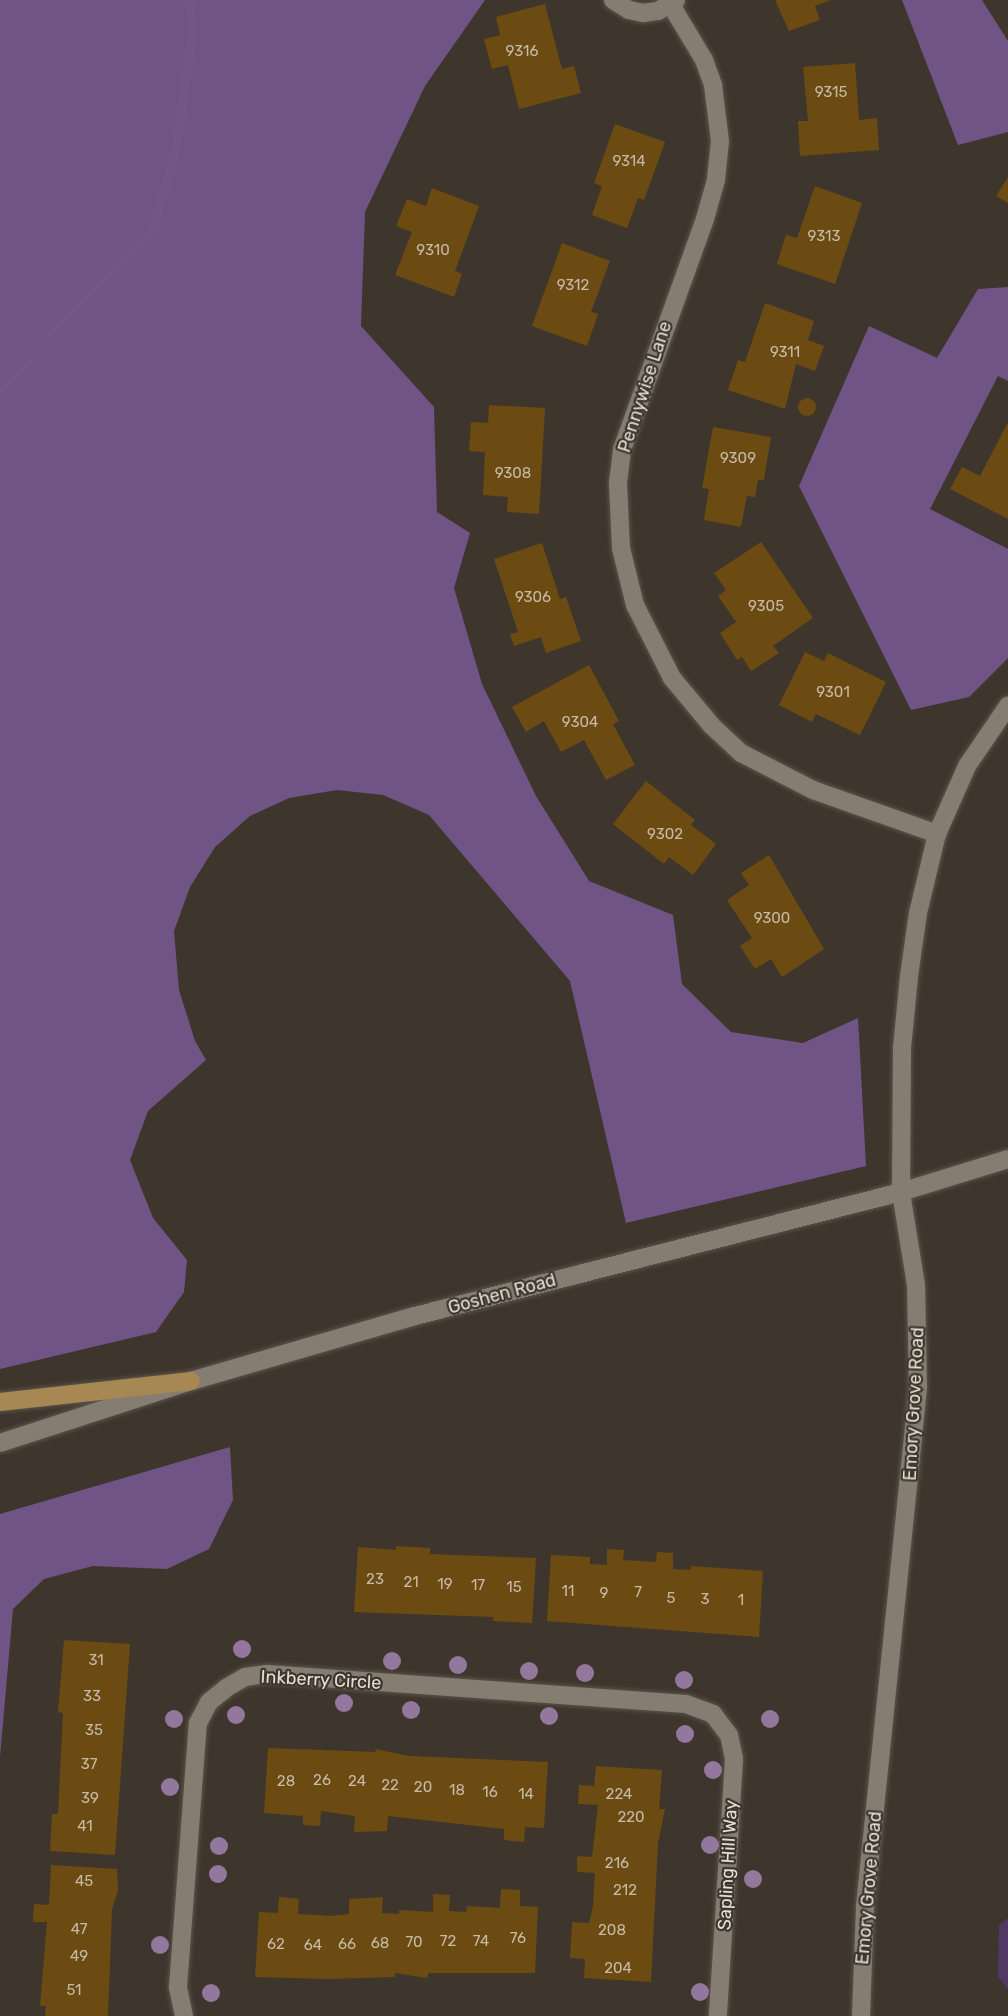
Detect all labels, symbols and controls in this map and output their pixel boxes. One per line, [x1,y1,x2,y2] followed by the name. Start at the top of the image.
[506,43,538,61] house number: 9316
[815,84,847,102] house number: 9315
[612,153,646,171] house number: 9314
[808,228,840,246] house number: 9313
[416,242,450,260] house number: 9310
[557,277,589,295] house number: 9312
[614,319,676,455] street label: Pennywise Lane
[770,344,800,362] house number: 9311
[720,450,756,468] house number: 9309
[495,465,531,483] house number: 9308
[515,589,551,607] house number: 9306
[748,598,784,616] house number: 9305
[816,684,850,702] house number: 9301
[562,714,598,732] house number: 9304
[647,826,683,844] house number: 9302
[754,910,790,928] house number: 9300
[446,1269,558,1319] street label: Goshen Road
[899,1326,929,1482] street label: Emory Grove Road
[366,1571,384,1589] house number: 23
[403,1574,419,1592] house number: 21
[437,1576,453,1594] house number: 19
[471,1577,485,1595] house number: 17
[506,1579,522,1597] house number: 15
[562,1583,574,1601] house number: 11
[634,1584,642,1602] house number: 7
[600,1585,608,1603] house number: 9
[667,1590,675,1608] house number: 5
[700,1591,710,1609] house number: 3
[738,1592,744,1610] house number: 1
[88,1652,104,1670] house number: 31
[260,1666,382,1694] street label: Inkberry Circle
[83,1688,101,1706] house number: 33
[85,1722,103,1740] house number: 35
[81,1756,97,1774] house number: 37
[313,1772,331,1790] house number: 26
[277,1773,295,1791] house number: 28
[348,1773,366,1791] house number: 24
[381,1777,399,1795] house number: 22
[414,1779,432,1797] house number: 20
[449,1782,465,1800] house number: 18
[482,1784,498,1802] house number: 16
[518,1786,534,1804] house number: 14
[606,1786,632,1804] house number: 224
[81,1790,99,1808] house number: 39
[714,1799,742,1931] street label: Sapling Hill Way
[617,1809,645,1827] house number: 220
[852,1810,886,1966] street label: Emory Grove Road
[77,1818,93,1836] house number: 41
[605,1855,629,1873] house number: 216
[75,1873,93,1891] house number: 45
[613,1882,637,1900] house number: 212
[71,1921,87,1939] house number: 47
[598,1922,626,1940] house number: 208
[510,1930,526,1948] house number: 76
[440,1933,456,1951] house number: 72
[473,1933,489,1951] house number: 74
[405,1934,423,1952] house number: 70
[371,1935,389,1953] house number: 68
[267,1936,285,1954] house number: 62
[338,1936,356,1954] house number: 66
[304,1937,322,1955] house number: 64
[70,1948,88,1966] house number: 49
[604,1960,632,1978] house number: 204
[66,1982,82,2000] house number: 51

